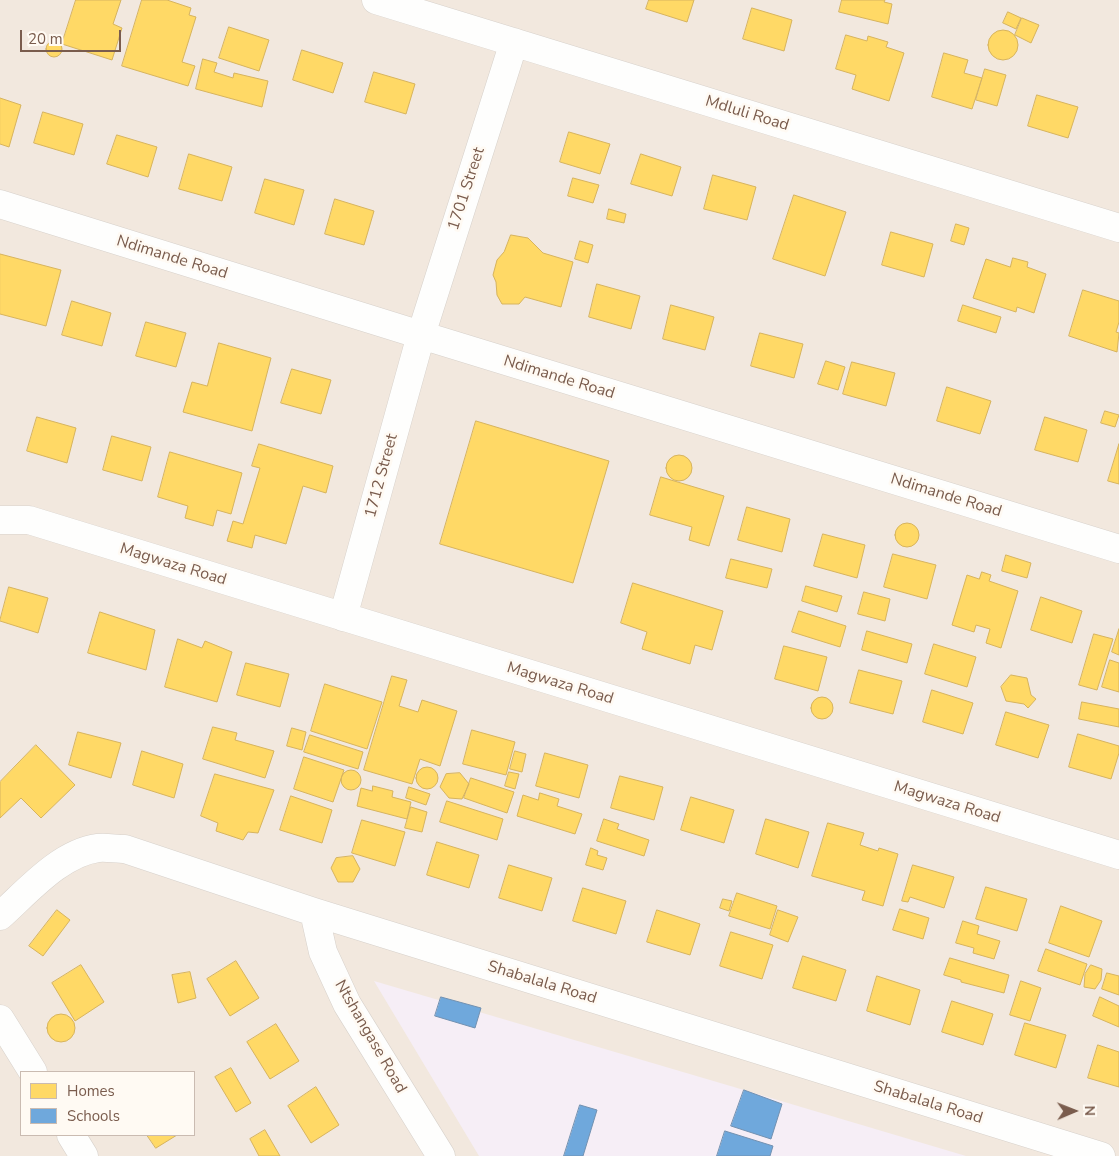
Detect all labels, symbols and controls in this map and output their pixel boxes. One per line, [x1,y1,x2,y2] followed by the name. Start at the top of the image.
[22,20,124,52] scale bar
[28,29,63,49] text: 20 m
[703,92,791,136] street label: Mdluli Road
[445,145,489,233] street label: 1701 Street
[114,232,230,284] street label: Ndimande Road
[501,352,617,404] street label: Ndimande Road
[362,432,402,520] street label: 1712 Street
[888,470,1004,522] street label: Ndimande Road
[117,540,229,590] street label: Magwaza Road
[504,659,616,709] street label: Magwaza Road
[891,778,1003,828] street label: Magwaza Road
[485,957,599,1009] street label: Shabalala Road
[330,977,410,1097] street label: Ntshangase Road
[20,1071,195,1136] legend
[871,1077,985,1129] street label: Shabalala Road
[67,1081,115,1101] text: Homes
[1049,1086,1099,1136] north arrow
[1080,1105,1099,1116] text: N
[67,1106,120,1126] text: Schools

